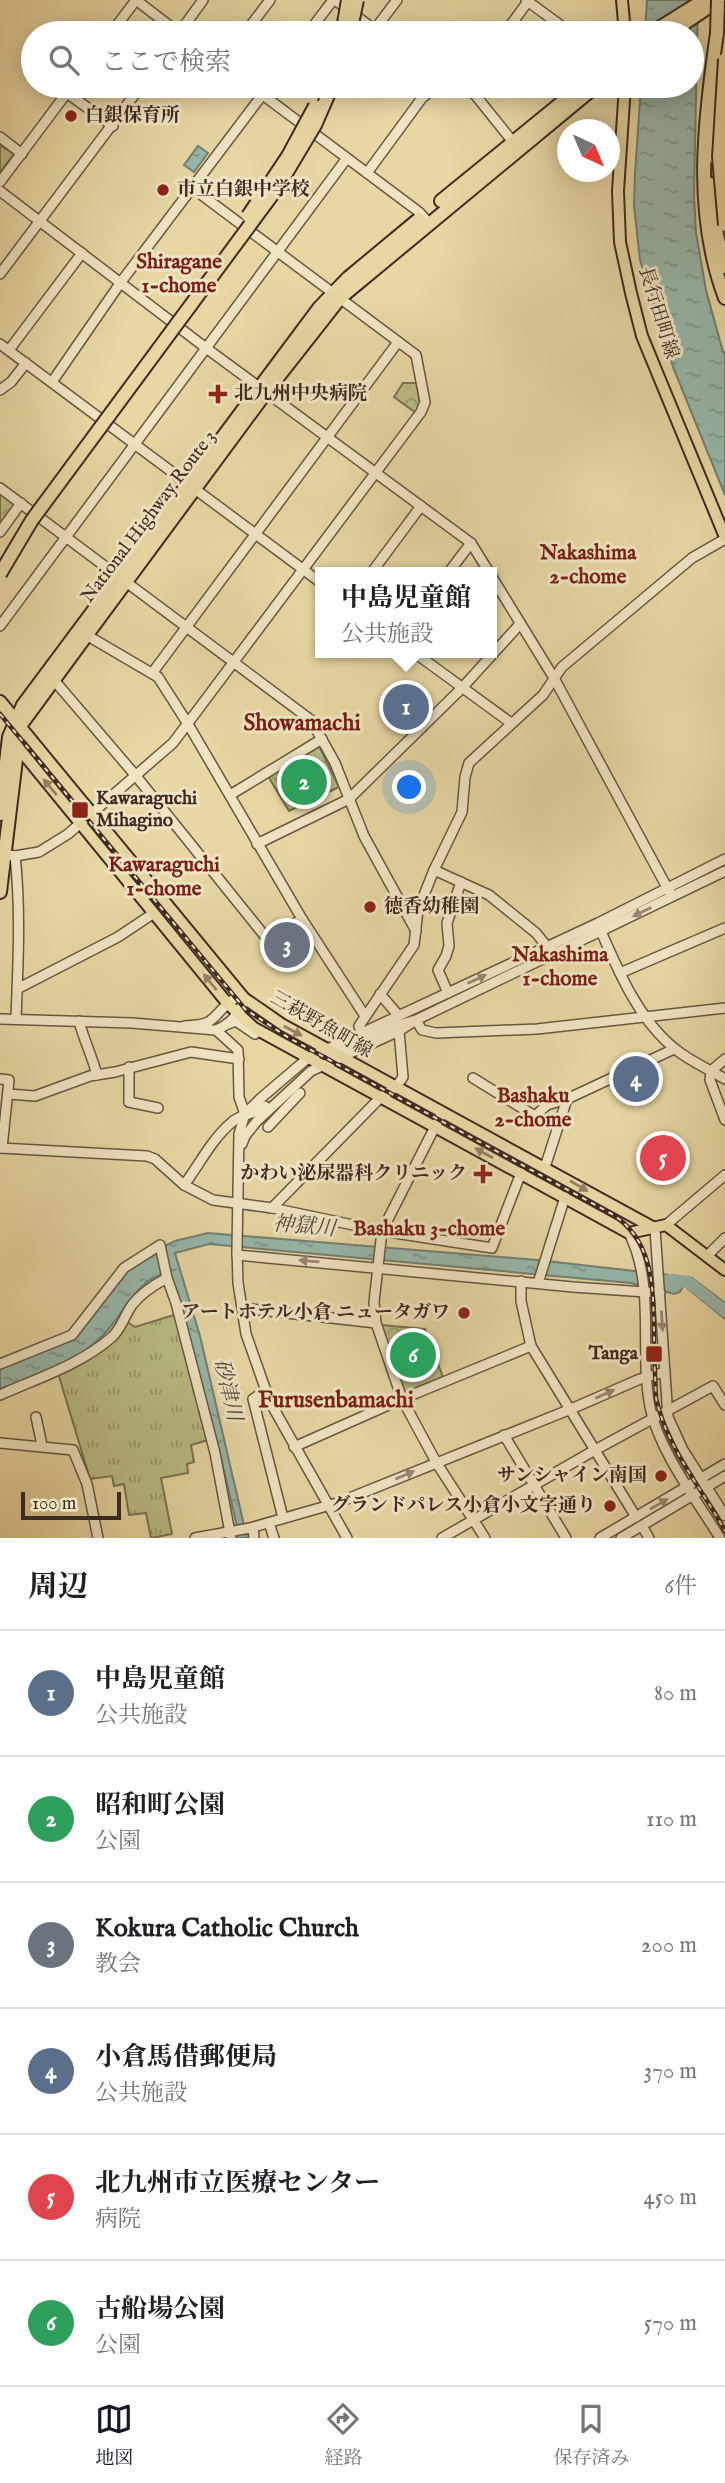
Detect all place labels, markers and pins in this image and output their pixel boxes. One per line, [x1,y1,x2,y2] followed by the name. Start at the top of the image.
[85,104,180,128] place label: 白銀保育所
[63,108,79,124] marker: 白銀保育所
[177,178,310,202] place label: 市立白銀中学校
[155,182,171,198] marker: 市立白銀中学校
[234,382,367,406] place label: 北九州中央病院
[208,384,228,404] marker: 北九州中央病院
[383,681,429,733] pin: 1
[281,756,327,808] pin: 2
[96,787,197,833] place label: Kawaraguchi Mihagino
[70,800,90,820] marker: Kawaraguchi Mihagino
[384,895,479,919] place label: 徳香幼稚園
[362,899,378,915] marker: 徳香幼稚園
[264,919,310,971] pin: 3
[613,1053,659,1105] pin: 4
[640,1132,686,1184] pin: 5
[240,1162,467,1186] place label: かわい泌尿器科クリニック
[473,1164,493,1184] marker: かわい泌尿器科クリニック
[181,1301,450,1325] place label: アートホテル小倉 ニュータガワ
[456,1305,472,1321] marker: アートホテル小倉 ニュータガワ
[390,1329,436,1381] pin: 6
[588,1342,639,1366] place label: Tanga
[644,1344,664,1364] marker: Tanga
[497,1464,647,1488] place label: サンシャイン南国
[653,1468,669,1484] marker: サンシャイン南国
[331,1494,596,1518] place label: グランドパレス小倉小文字通り
[602,1498,618,1514] marker: グランドパレス小倉小文字通り

